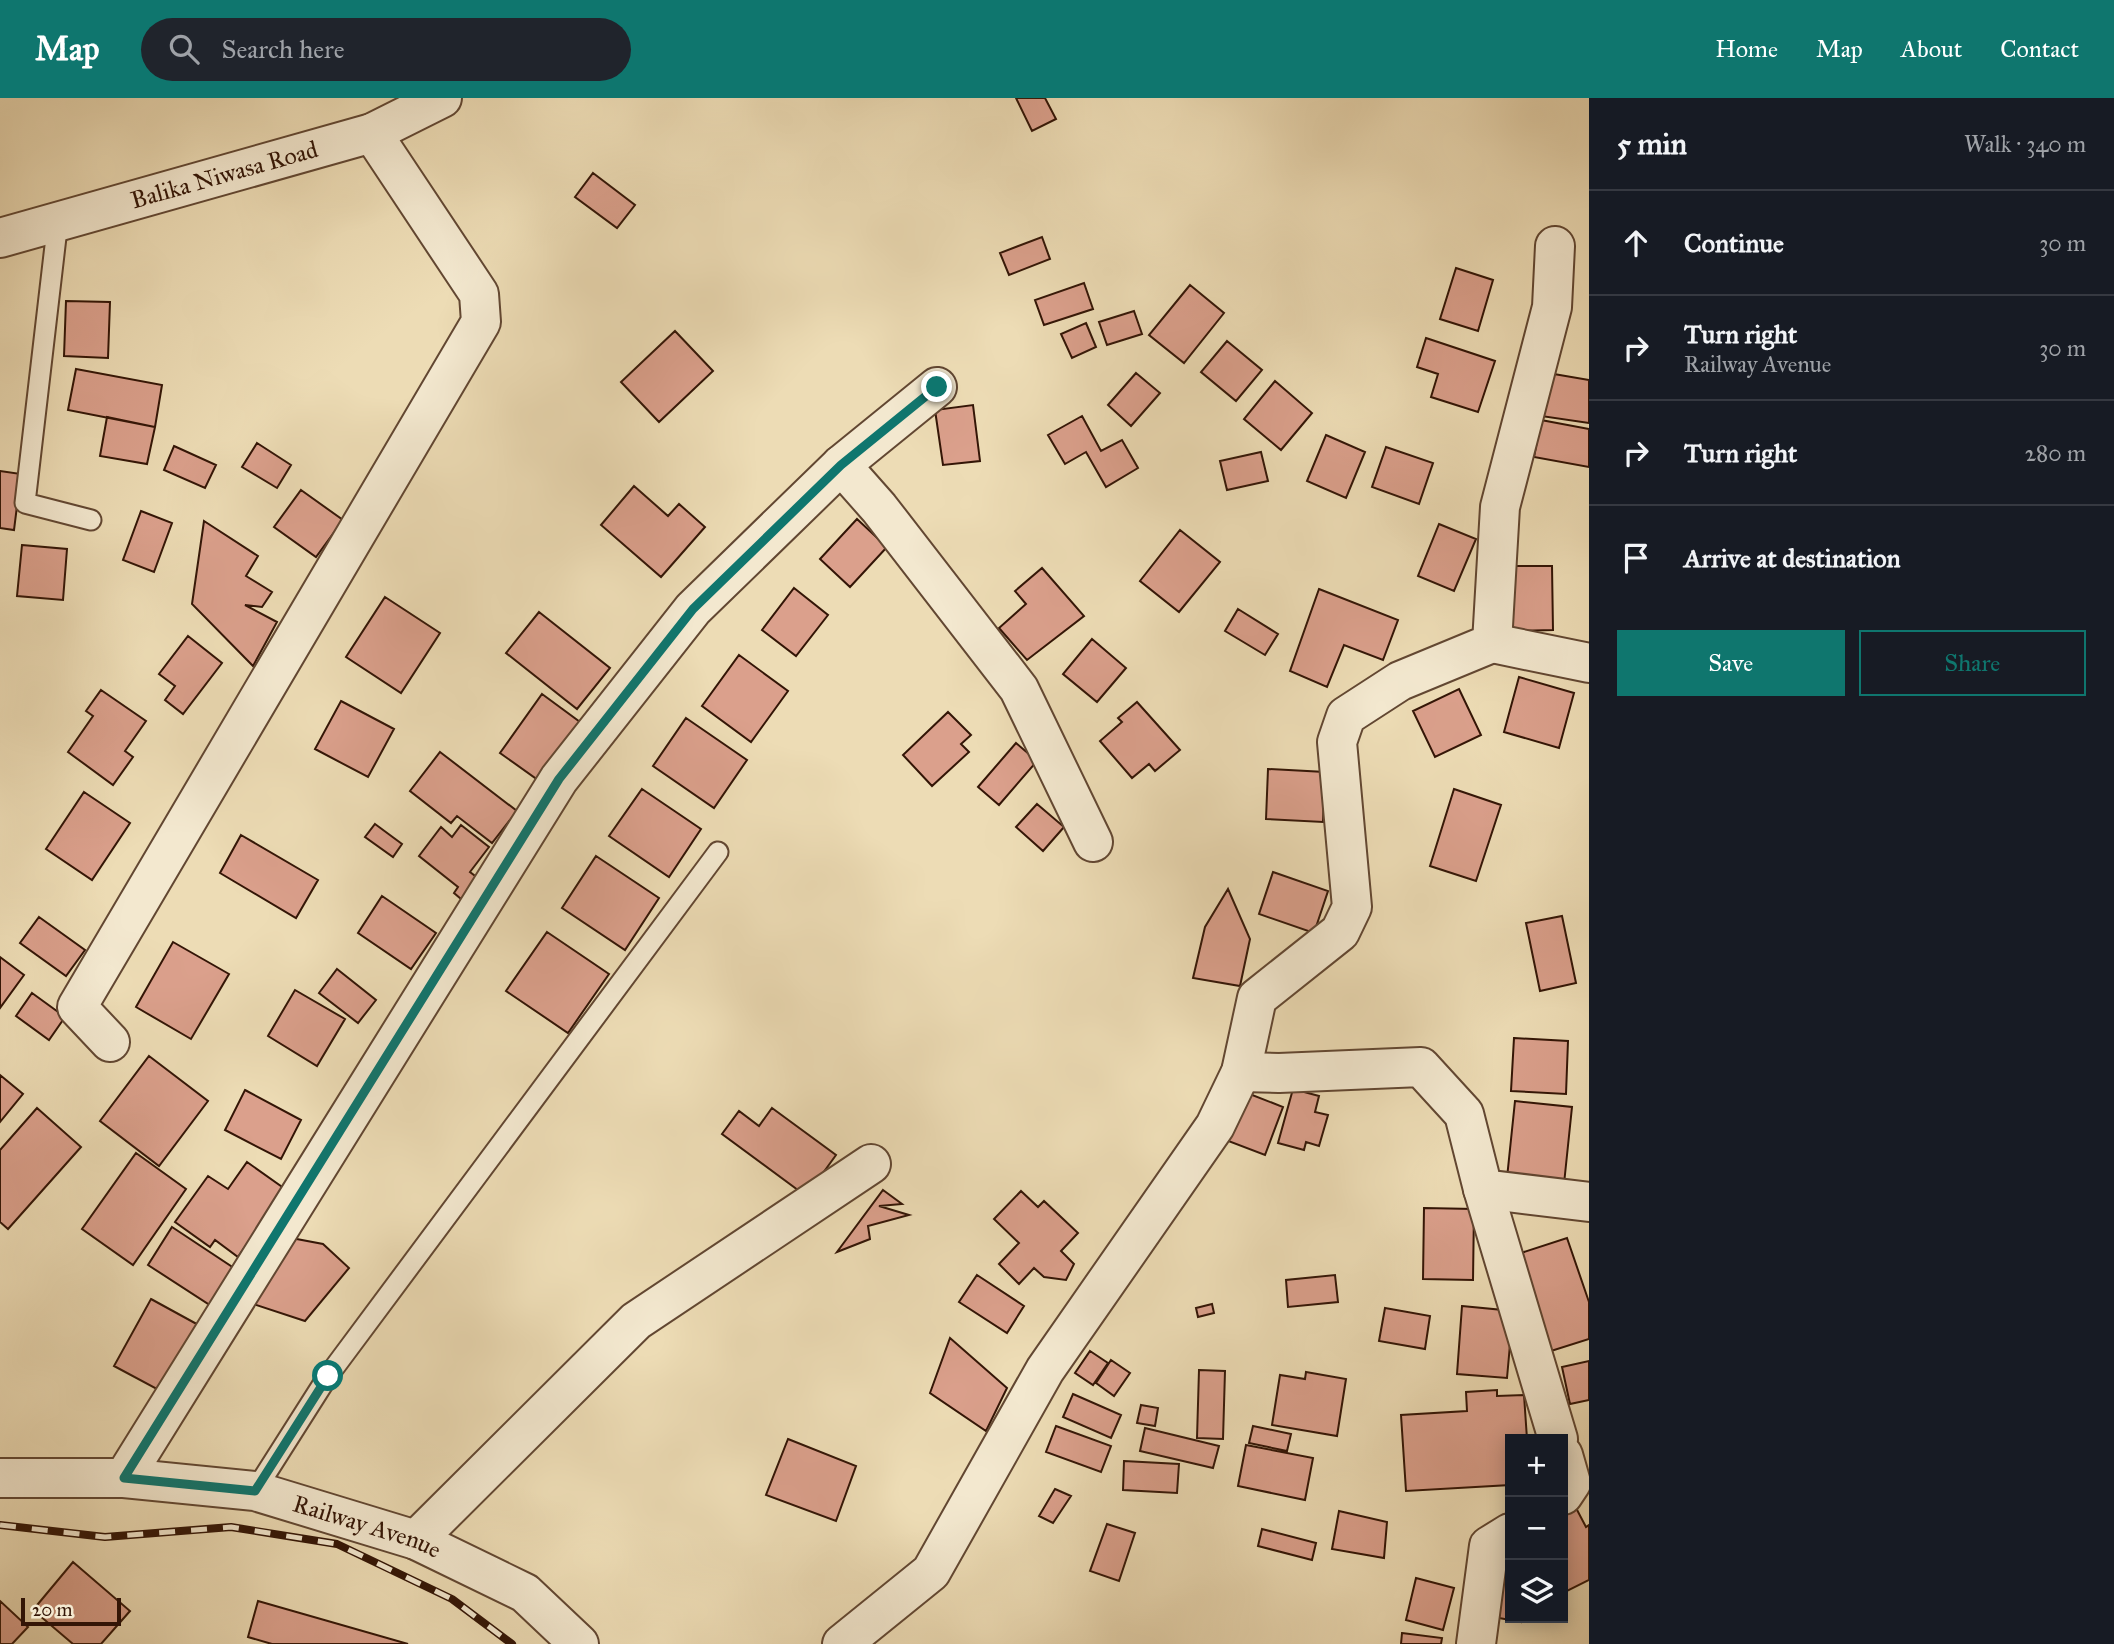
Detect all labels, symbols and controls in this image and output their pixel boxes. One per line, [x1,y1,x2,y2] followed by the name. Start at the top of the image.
[141,18,631,81] search box
[35,29,99,69] text: Map
[165,30,203,68] icon: search
[221,33,345,65] text: Search here
[1715,34,1778,64] text: Home
[1816,34,1863,64] text: Map
[1901,34,1962,64] text: About
[2000,34,2079,64] text: Contact
[1617,126,1687,162] text: 5 min
[1964,130,2086,158] text: Walk · 340 m
[127,134,321,215] street label: Balika Niwasa Road
[1617,224,1655,262] icon: ahead
[1684,227,1784,259] text: Continue
[2039,229,2086,257] text: 30 m
[1684,318,1797,350] text: Turn right
[1617,329,1655,367] icon: right
[2039,334,2086,362] text: 30 m
[1684,350,1831,378] text: Railway Avenue
[921,371,952,402] route end
[1617,434,1655,472] icon: right
[1684,437,1797,469] text: Turn right
[2025,439,2086,467] text: 280 m
[1617,539,1655,577] icon: arrive
[1684,542,1901,574] text: Arrive at destination
[1617,630,1845,696] button: Save
[1859,630,2086,696] button: Share
[312,1360,343,1391] route start
[1505,1434,1568,1623] map controls
[1505,1434,1568,1497] button: +
[289,1488,446,1565] street label: Railway Avenue
[1505,1497,1568,1560] button: −
[1505,1560,1568,1623] button: layers
[21,1595,121,1627] scale bar
[32,1598,73,1621] text: 20 m

